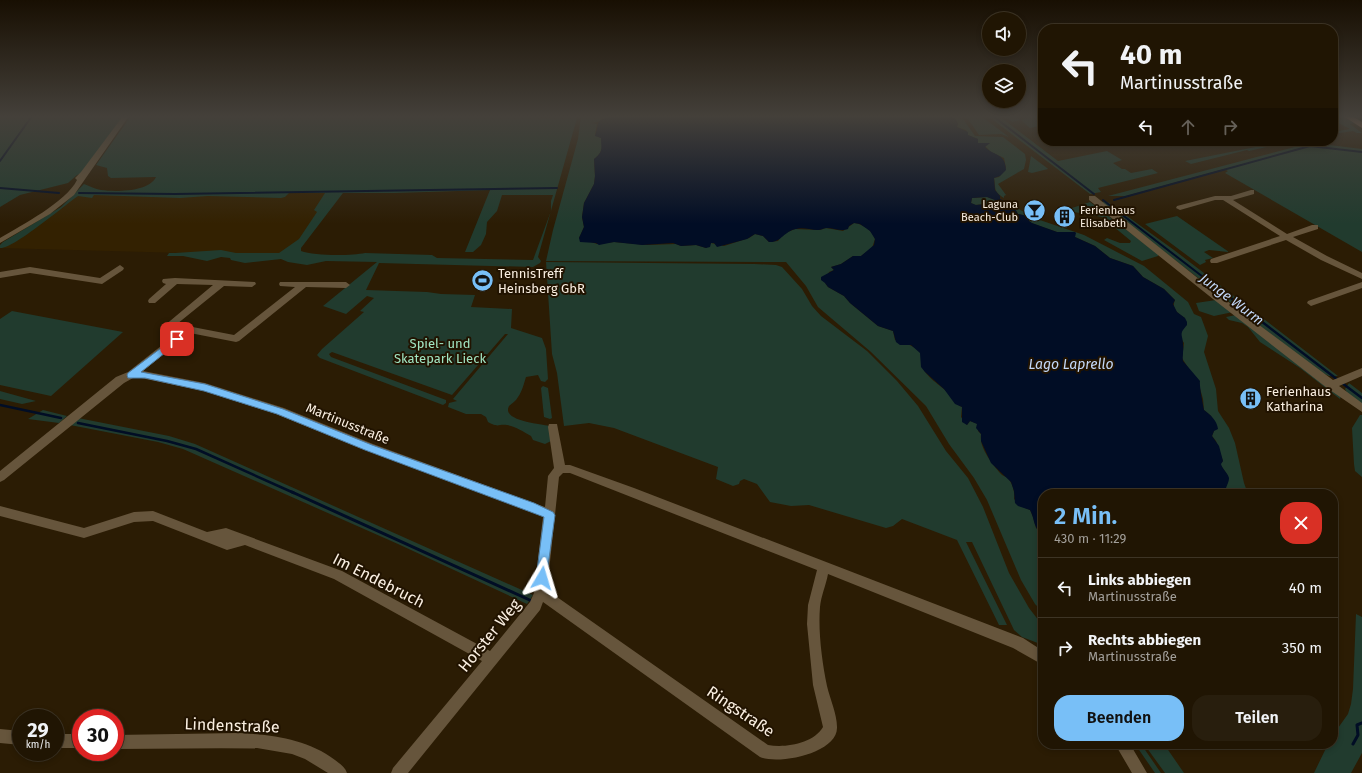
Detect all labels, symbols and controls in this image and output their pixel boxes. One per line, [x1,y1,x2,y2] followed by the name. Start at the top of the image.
[982,12,1026,108] map controls
[982,12,1026,56] button: sound
[1120,38,1183,71] text: 40 m
[1054,40,1106,92] icon: left
[982,64,1026,108] button: layers
[1120,72,1243,94] text: Martinusstraße
[1135,116,1157,138] icon: left
[1177,116,1199,138] icon: ahead
[1219,116,1241,138] icon: right
[1021,197,1047,223] bar icon: Laguna Beach-Club
[961,198,1018,224] place label: Laguna Beach-Club
[1051,203,1077,229] building icon: Ferienhaus Elisabeth
[1080,204,1135,230] place label: Ferienhaus Elisabeth
[498,266,585,296] place label: TennisTreff Heinsberg GbR
[469,267,495,293] sports icon: TennisTreff Heinsberg GbR
[1195,269,1267,329] water label: Junge Wurm
[160,322,194,356] pin
[166,328,188,350] icon: arrive
[394,336,486,366] park label: Spiel- und Skatepark Lieck
[1028,356,1114,373] water label: Lago Laprello
[1266,384,1331,414] place label: Ferienhaus Katharina
[1238,385,1264,411] building icon: Ferienhaus Katharina
[304,400,392,447] street label: Martinusstraße
[1054,502,1117,530] text: 2 Min.
[1280,502,1322,544] button: close
[1054,531,1126,546] text: 430 m · 11:29
[330,549,428,612] street label: Im Endebruch
[521,557,563,599] position arrow
[1088,571,1191,589] text: Links abbiegen
[1054,577,1076,599] icon: left
[1289,579,1322,597] text: 40 m
[1088,589,1177,604] text: Martinusstraße
[454,594,525,676] street label: Horster Weg
[1088,631,1201,649] text: Rechts abbiegen
[1054,637,1076,659] icon: right
[1282,639,1322,657] text: 350 m
[1088,649,1177,664] text: Martinusstraße
[703,682,778,741] street label: Ringstraße
[1054,695,1184,741] button: Beenden
[1192,695,1322,741] button: Teilen
[72,709,124,761] speed limit sign: 30
[184,714,280,737] street label: Lindenstraße
[27,718,49,742] text: 29
[26,739,50,751] text: km/h

